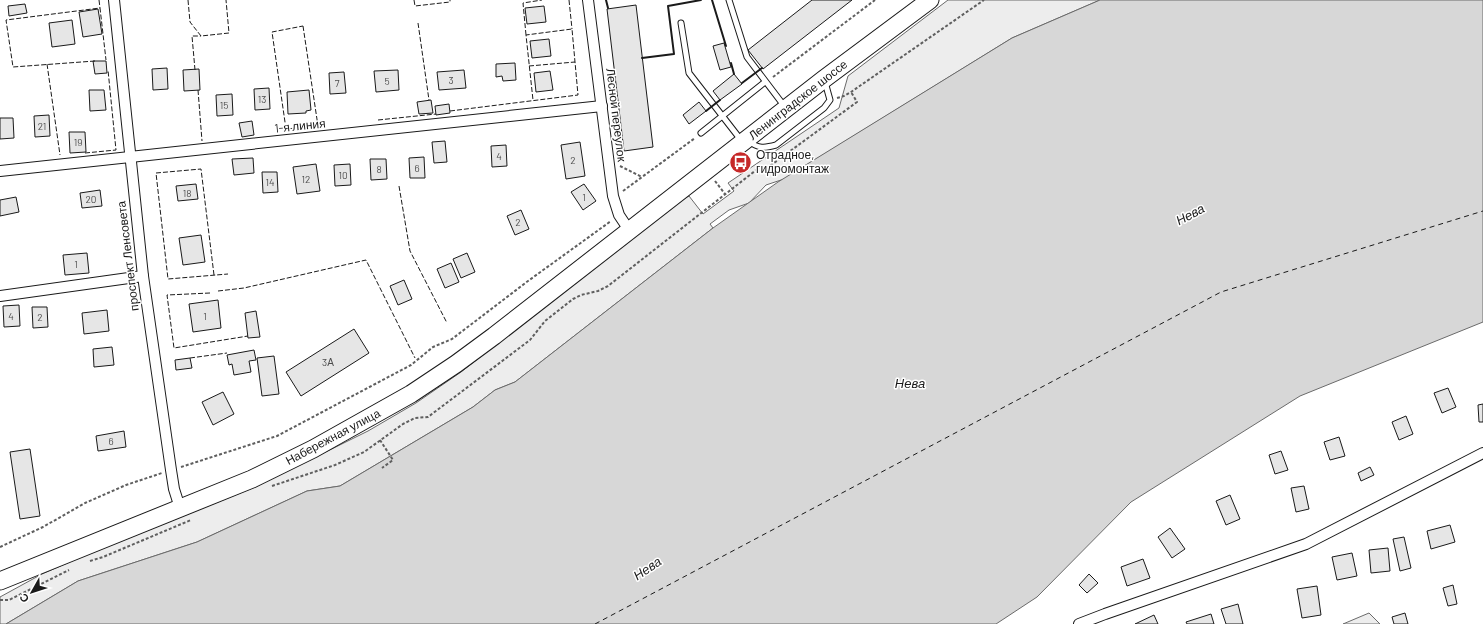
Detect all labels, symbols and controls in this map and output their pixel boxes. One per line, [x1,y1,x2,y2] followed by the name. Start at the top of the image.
[745,56,850,143] street label: Ленинградское шоссе
[603,67,630,163] street label: Лесной переулок
[448,74,454,86] house number: 3
[384,75,390,87] house number: 5
[335,77,340,89] house number: 7
[258,93,266,105] house number: 13
[220,99,228,111] house number: 15
[274,115,326,135] street label: 1-я линия
[38,120,46,132] house number: 21
[74,136,82,148] house number: 19
[756,147,829,176] place label: Отрадное, гидромонтаж
[727,149,753,175] bus stop icon: Отрадное, гидромонтаж
[496,150,502,162] house number: 4
[570,154,576,166] house number: 2
[414,162,420,174] house number: 6
[376,163,382,175] house number: 8
[338,169,348,181] house number: 10
[302,173,310,185] house number: 12
[265,176,275,188] house number: 14
[183,187,191,199] house number: 18
[582,191,586,203] house number: 1
[85,193,97,205] house number: 20
[113,200,142,312] street label: проспект Ленсовета
[1173,200,1207,228] water label: Нева
[515,216,521,228] house number: 2
[74,258,78,270] house number: 1
[8,310,14,322] house number: 4
[203,310,207,322] house number: 1
[37,311,43,323] house number: 2
[322,356,334,368] house number: 3А
[895,375,925,391] water label: Нева
[283,405,383,468] street label: Набережная улица
[108,435,114,447] house number: 6
[630,553,664,583] water label: Нева
[12,572,52,612] north arrow
[16,591,31,606] text: С

